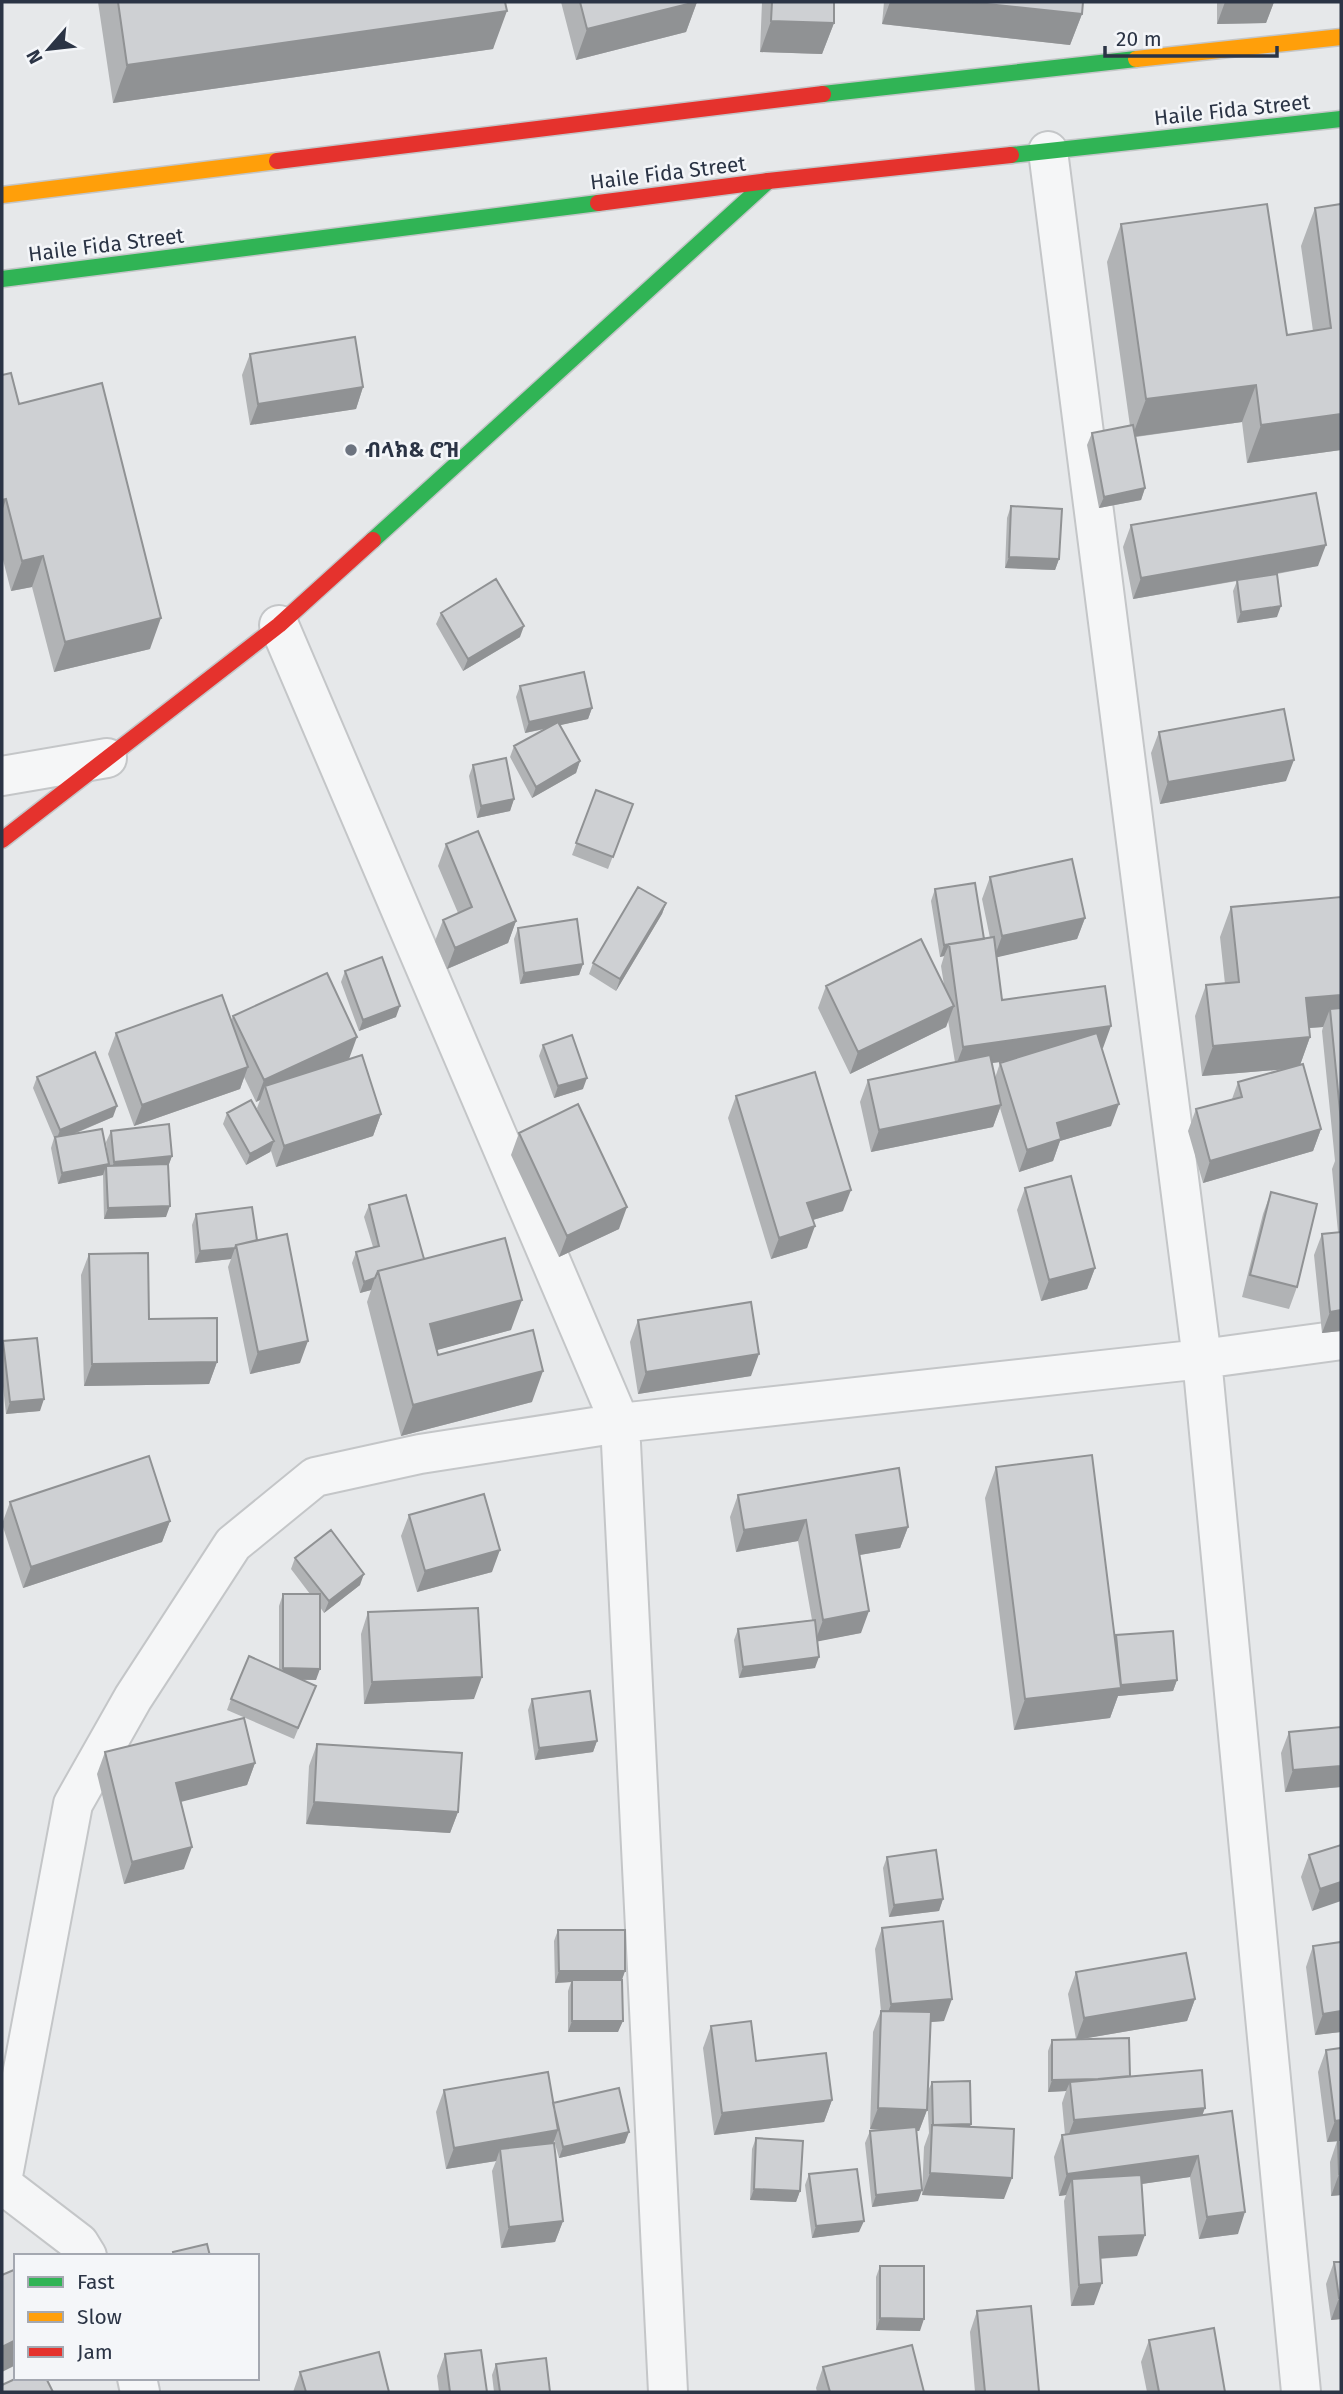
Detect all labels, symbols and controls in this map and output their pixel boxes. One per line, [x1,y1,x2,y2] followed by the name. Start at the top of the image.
[14,14,84,84] north arrow
[1105,14,1276,58] scale bar
[1116,26,1162,52] text: 20 m
[21,46,48,68] text: N
[1153,89,1312,131] street label: Haile Fida Street
[589,150,748,195] street label: Haile Fida Street
[27,222,186,267] street label: Haile Fida Street
[365,437,459,463] place label: ብላክ& ሮዝ
[343,442,359,458] marker: ብላክ& ሮዝ
[14,2254,259,2380] legend
[77,2269,115,2295] text: Fast
[77,2304,122,2330] text: Slow
[77,2339,113,2365] text: Jam

